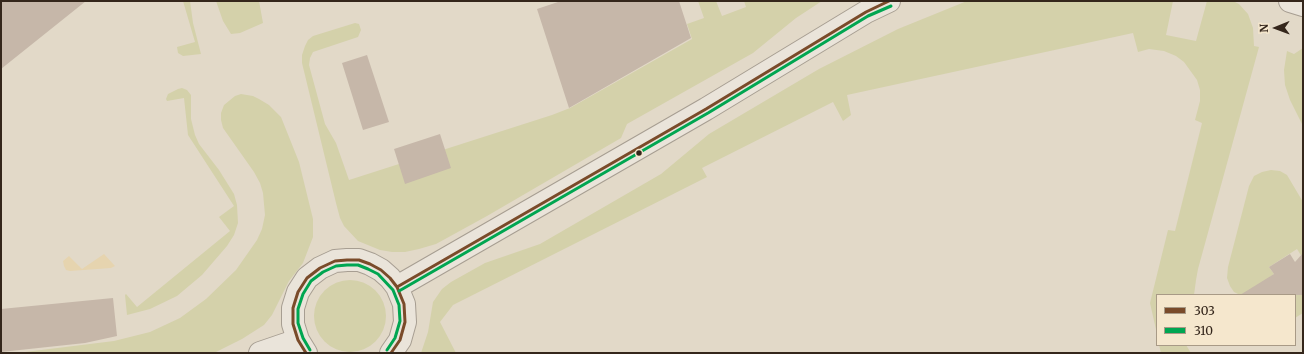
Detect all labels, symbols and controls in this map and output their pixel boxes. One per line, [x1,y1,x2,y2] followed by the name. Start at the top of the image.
[1256,8,1296,48] north arrow
[1257,24,1271,33] text: N
[634,148,644,158] unlabelled marker
[1156,294,1296,346] legend
[1194,303,1215,318] text: 303
[1194,323,1213,338] text: 310

